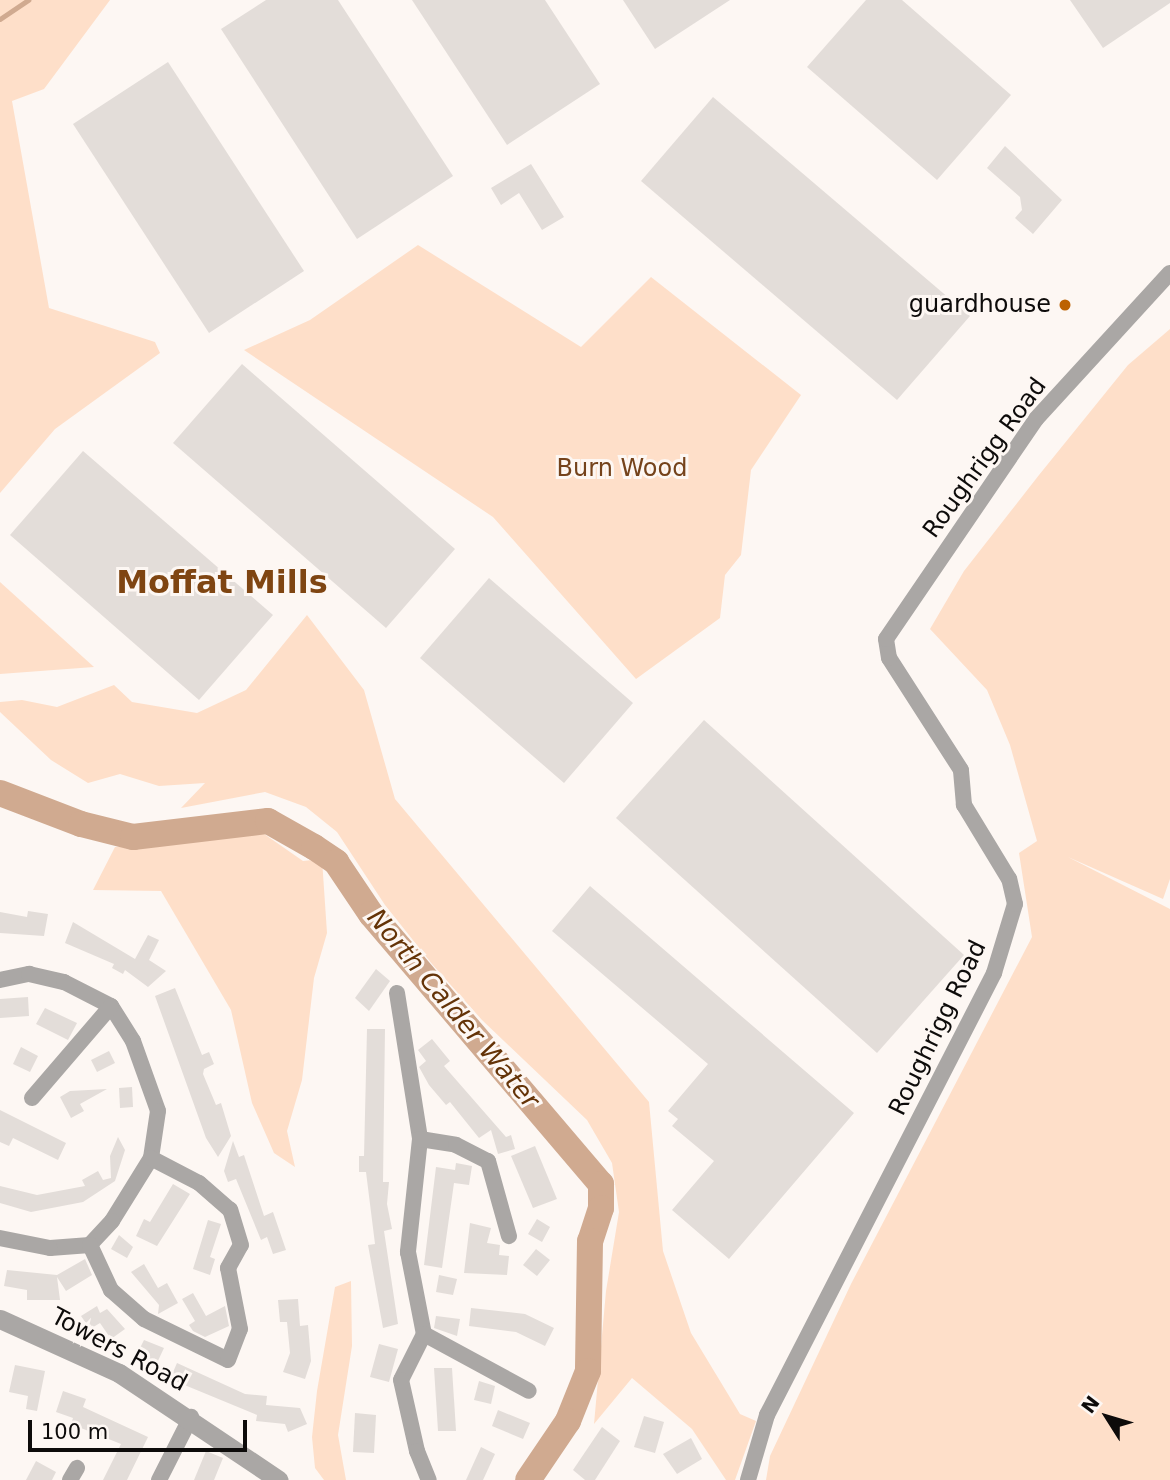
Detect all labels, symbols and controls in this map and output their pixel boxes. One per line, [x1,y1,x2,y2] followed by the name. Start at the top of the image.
[909,291,1051,319] place label: guardhouse
[1057,297,1073,313] marker: guardhouse
[917,372,1053,544] street label: Roughrigg Road
[557,455,687,483] park label: Burn Wood
[116,563,328,601] district label: Moffat Mills
[360,903,546,1115] water label: North Calder Water
[883,936,993,1120] street label: Roughrigg Road
[46,1302,192,1398] street label: Towers Road
[1072,1382,1142,1452] north arrow
[1077,1391,1104,1417] text: N
[32,1406,250,1450] scale bar
[41,1420,108,1444] text: 100 m

